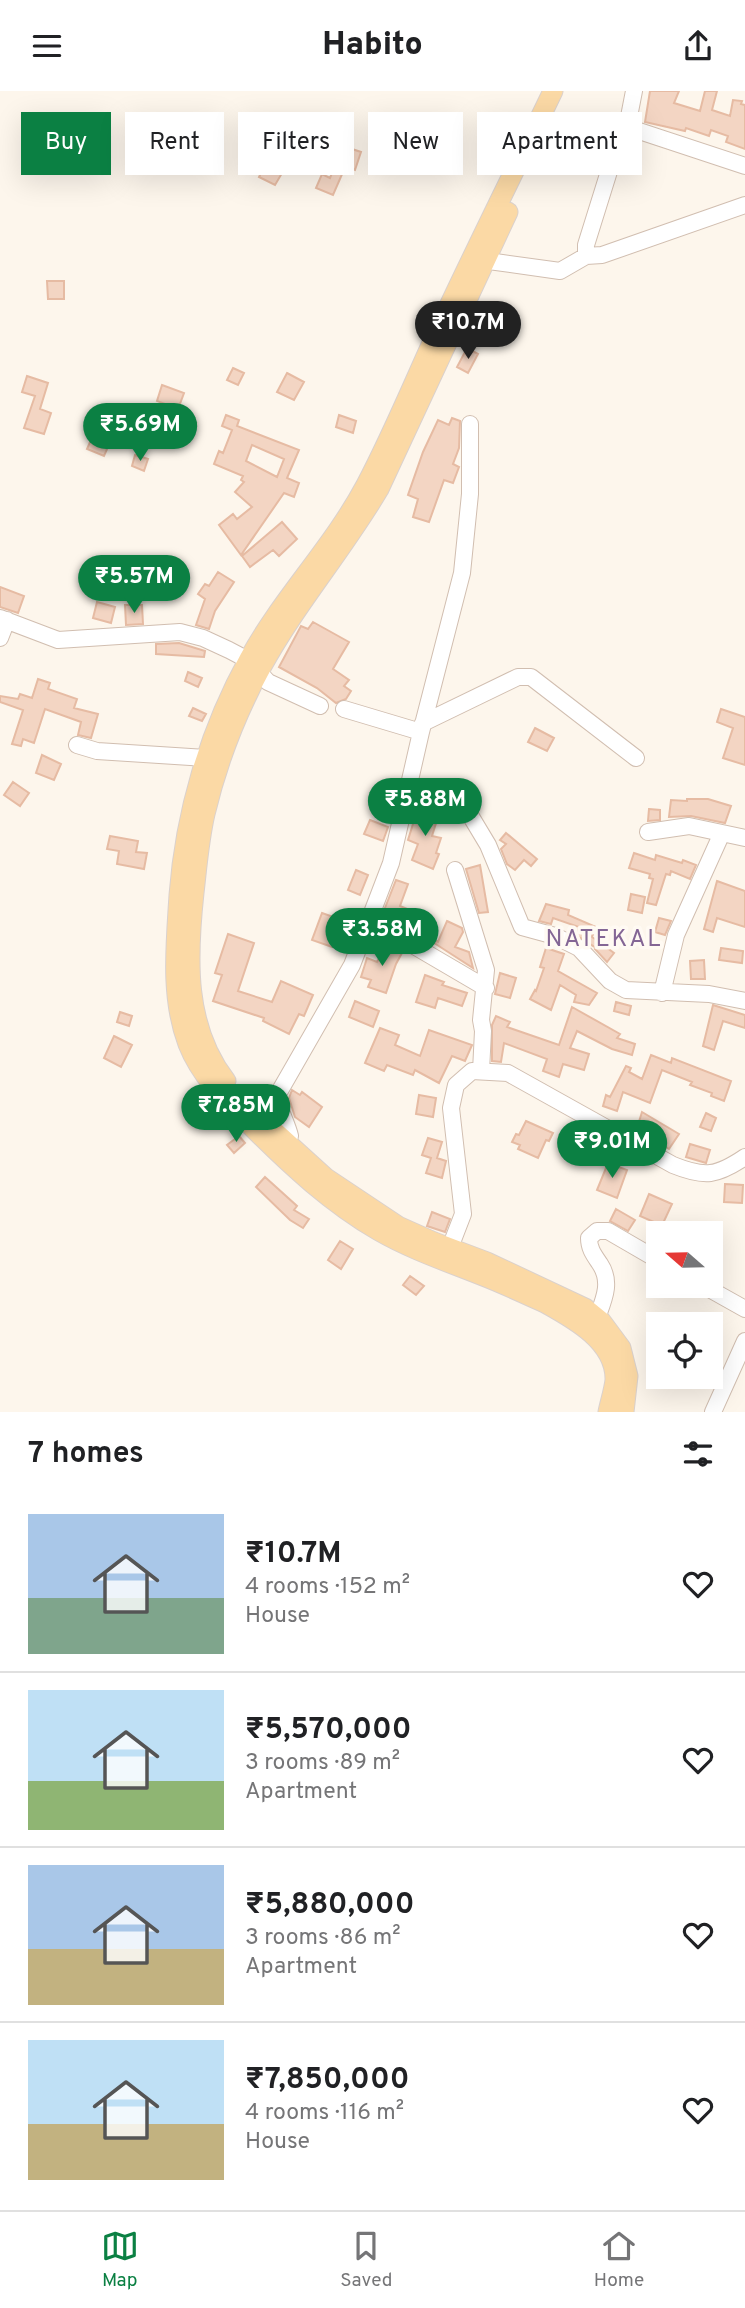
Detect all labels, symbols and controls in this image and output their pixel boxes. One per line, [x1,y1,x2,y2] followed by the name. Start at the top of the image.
[322,26,423,66] text: Habito
[28,27,66,65] icon: menu
[679,27,717,65] icon: share
[21,112,111,175] chip: Buy
[125,112,224,175] chip: Rent
[238,112,354,175] chip: Filters
[368,112,463,175] chip: New
[477,112,642,175] chip: Apartment
[411,301,525,361] pin: ₹10.7M
[431,309,505,338] text: ₹10.7M
[83,403,197,463] pin: ₹5.69M
[99,411,181,440] text: ₹5.69M
[77,555,191,615] pin: ₹5.57M
[94,563,174,592] text: ₹5.57M
[368,779,482,838] pin: ₹5.88M
[384,786,466,815] text: ₹5.88M
[325,909,439,968] pin: ₹3.58M
[341,916,423,945] text: ₹3.58M
[545,925,663,955] district label: NATEKAL
[179,1084,293,1144] pin: ₹7.85M
[197,1092,275,1121] text: ₹7.85M
[555,1121,669,1180] pin: ₹9.01M
[573,1128,651,1157] text: ₹9.01M
[646,1221,723,1299] north arrow
[646,1221,723,1389] map controls
[646,1312,723,1389] button: locate
[679,1435,717,1473] icon: filters
[28,1436,144,1473] text: 7 homes
[245,1536,342,1573] text: ₹10.7M
[84,1542,168,1626] icon: home
[679,1565,717,1603] icon: heart
[245,1573,410,1602] text: 4 rooms · 152 m²
[245,1602,310,1631] text: House
[245,1712,412,1749] text: ₹5,570,000
[84,1718,168,1802] icon: home
[679,1741,717,1779] icon: heart
[245,1749,400,1778] text: 3 rooms · 89 m²
[245,1778,357,1807] text: Apartment
[245,1887,414,1924] text: ₹5,880,000
[84,1893,168,1977] icon: home
[679,1916,717,1954] icon: heart
[245,1924,401,1953] text: 3 rooms · 86 m²
[245,1953,357,1982] text: Apartment
[245,2062,409,2099] text: ₹7,850,000
[84,2068,168,2152] icon: home
[679,2091,717,2129] icon: heart
[245,2099,404,2128] text: 4 rooms · 116 m²
[245,2128,310,2157] text: House
[101,2227,139,2293] tab: Map
[340,2227,392,2293] tab: Saved
[594,2227,644,2293] tab: Home

